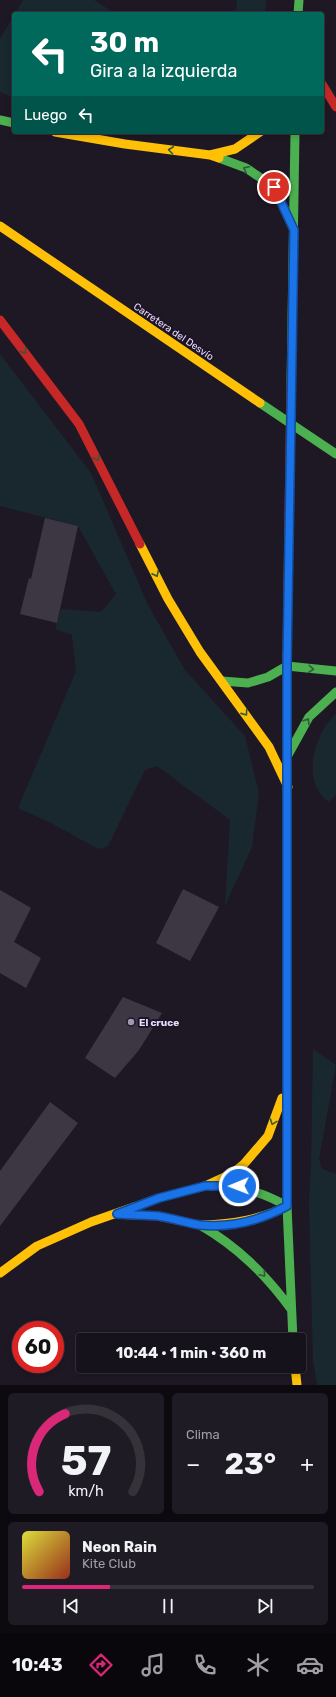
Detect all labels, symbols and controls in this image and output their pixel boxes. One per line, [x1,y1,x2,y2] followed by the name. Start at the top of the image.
[90,26,159,59] text: 30 m
[24,28,76,80] icon: left
[90,60,237,82] text: Gira a la izquierda
[75,104,97,126] icon: left
[24,106,67,124] text: Luego
[168,146,174,155] one-way arrow
[243,166,250,173] one-way arrow
[257,170,291,204] pin
[263,176,285,198] icon: arrive
[131,301,216,363] street label: Carretera del Desvío
[19,347,26,354] one-way arrow
[93,454,100,461] one-way arrow
[151,570,159,577] one-way arrow
[308,664,315,673] one-way arrow
[240,708,247,715] one-way arrow
[302,718,310,725] one-way arrow
[126,1017,136,1027] marker: El cruce
[139,1017,179,1029] place label: El cruce
[270,1118,278,1125] one-way arrow
[218,1165,260,1207] position arrow
[259,1269,266,1277] one-way arrow
[12,1321,64,1373] speed limit sign: 60
[116,1344,266,1362] text: 10:44 · 1 min · 360 m
[186,1427,220,1442] text: Clima
[61,1435,111,1484] text: 57
[224,1446,276,1482] text: 23°
[186,1451,200,1478] text: −
[300,1451,314,1478] text: +
[68,1482,104,1499] text: km/h
[82,1538,157,1556] text: Neon Rain
[82,1556,136,1571] text: Kite Club
[60,1595,82,1617] icon: previous
[157,1595,179,1617] icon: pause
[254,1595,276,1617] icon: next
[87,1651,115,1679] icon: directions
[139,1651,167,1679] icon: music
[191,1651,219,1679] icon: phone
[244,1651,272,1679] icon: climate
[296,1651,324,1679] icon: car
[12,1654,63,1676] text: 10:43

